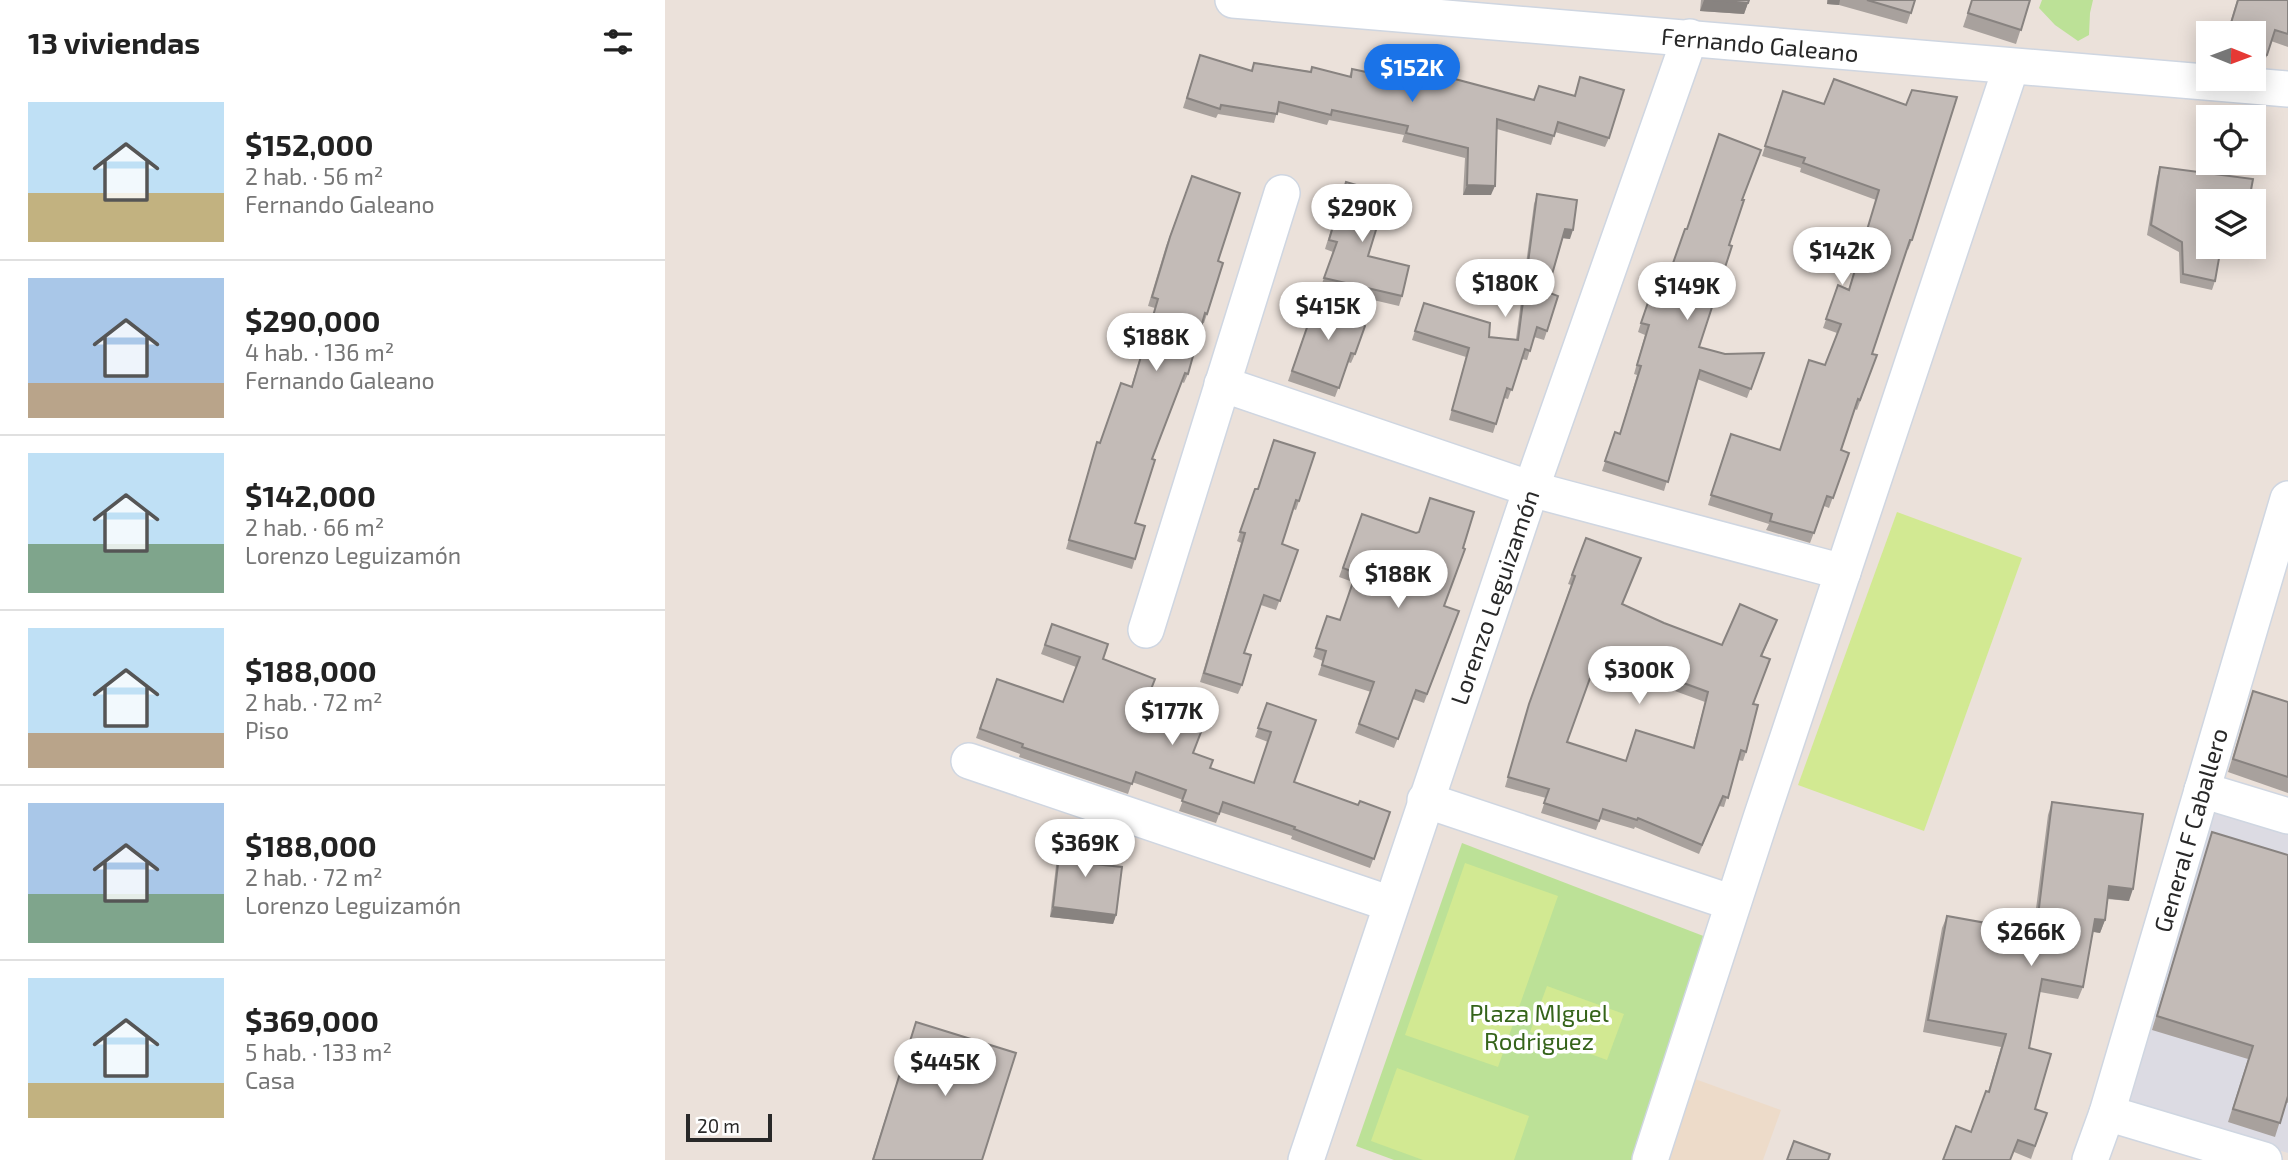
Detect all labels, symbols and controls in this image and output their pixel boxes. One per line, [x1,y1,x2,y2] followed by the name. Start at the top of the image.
[1660,21,1860,67] street label: Fernando Galeano
[2196,21,2266,91] north arrow
[2196,21,2266,259] map controls
[599,23,637,61] icon: filters
[28,24,200,60] text: 13 viviendas
[1363,44,1461,104] pin: $152K
[1380,53,1444,81] text: $152K
[2196,105,2266,175] button: locate
[245,126,373,162] text: $152,000
[84,130,168,214] icon: home
[245,162,383,190] text: 2 hab. · 56 m²
[1313,184,1411,244] pin: $290K
[2196,189,2266,259] button: layers
[245,190,435,218] text: Fernando Galeano
[1327,193,1397,221] text: $290K
[1793,228,1891,287] pin: $142K
[1809,236,1875,264] text: $142K
[1456,260,1554,319] pin: $180K
[1638,262,1736,322] pin: $149K
[1472,268,1538,296] text: $180K
[1654,271,1720,299] text: $149K
[1279,282,1377,342] pin: $415K
[1295,291,1361,319] text: $415K
[245,302,381,338] text: $290,000
[84,306,168,390] icon: home
[1107,314,1205,373] pin: $188K
[1123,322,1189,350] text: $188K
[245,338,394,366] text: 4 hab. · 136 m²
[245,366,435,394] text: Fernando Galeano
[245,477,376,513] text: $142,000
[84,481,168,565] icon: home
[1444,486,1544,708] street label: Lorenzo Leguizamón
[245,513,384,541] text: 2 hab. · 66 m²
[245,541,461,569] text: Lorenzo Leguizamón
[1349,550,1447,610] pin: $188K
[1365,559,1431,587] text: $188K
[1590,646,1688,706] pin: $300K
[245,652,377,688] text: $188,000
[1604,655,1674,683] text: $300K
[84,656,168,740] icon: home
[245,688,383,716] text: 2 hab. · 72 m²
[1123,688,1221,747] pin: $177K
[1141,696,1203,724] text: $177K
[245,716,289,744] text: Piso
[2147,725,2233,935] street label: General F Caballero
[1036,820,1134,879] pin: $369K
[245,827,377,863] text: $188,000
[1051,828,1119,856] text: $369K
[84,831,168,915] icon: home
[245,863,383,891] text: 2 hab. · 72 m²
[245,891,461,919] text: Lorenzo Leguizamón
[1982,908,2080,968] pin: $266K
[1997,917,2065,945] text: $266K
[1469,998,1609,1055] park label: Plaza MIguel Rodriguez
[245,1002,379,1038] text: $369,000
[84,1006,168,1090] icon: home
[245,1038,392,1066] text: 5 hab. · 133 m²
[896,1038,994,1098] pin: $445K
[910,1047,980,1075] text: $445K
[245,1066,295,1094] text: Casa
[686,1111,772,1143] scale bar
[697,1114,740,1137] text: 20 m

